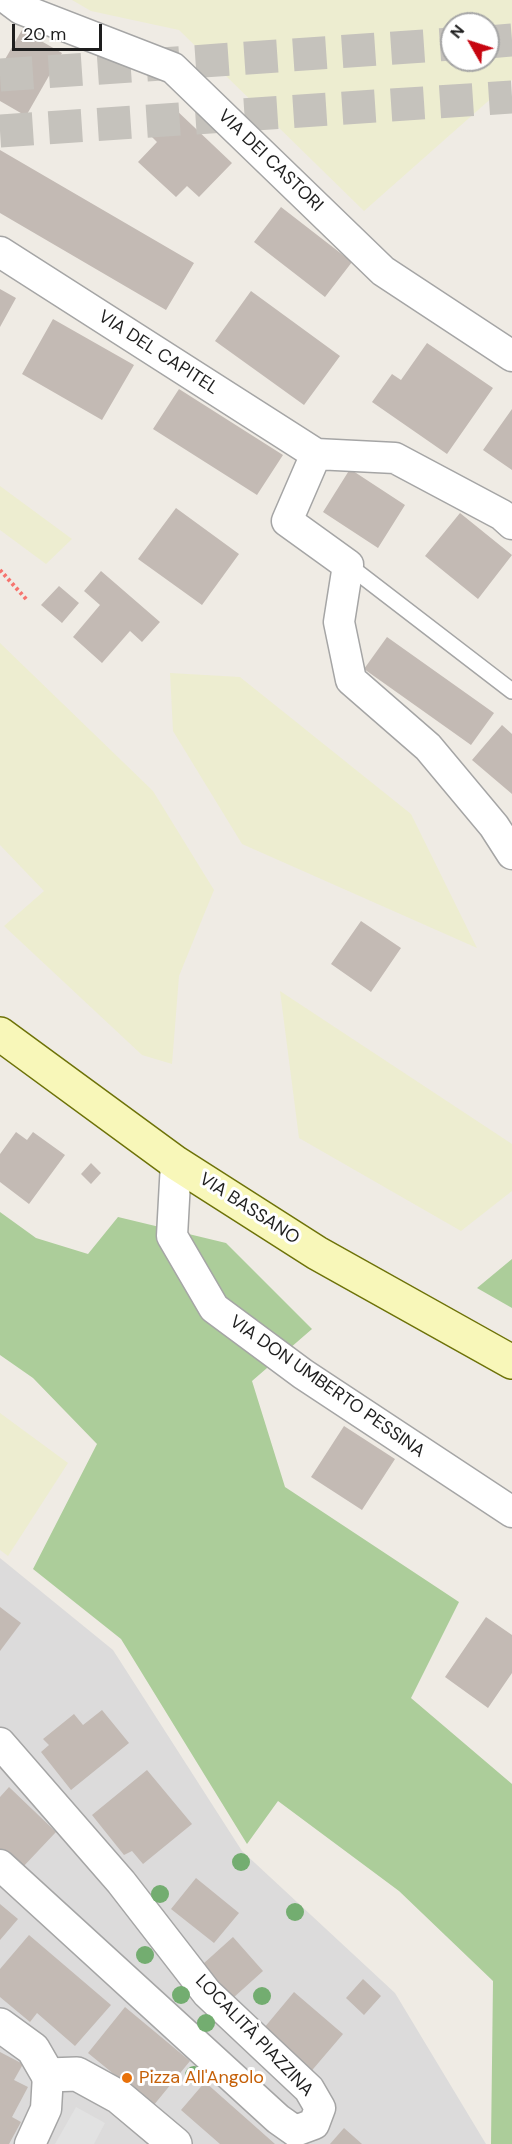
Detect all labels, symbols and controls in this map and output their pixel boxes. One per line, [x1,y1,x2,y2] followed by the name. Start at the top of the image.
[15,12,105,50] scale bar
[440,12,500,72] north arrow
[445,20,469,43] text: N
[23,22,66,46] text: 20 m
[213,105,327,217] street label: VIA DEI CASTORI
[94,306,222,400] street label: VIA DEL CAPITEL
[195,1169,303,1249] street label: VIA BASSANO
[225,1311,429,1463] street label: VIA DON UMBERTO PESSINA
[190,1971,318,2101] street label: LOCALITÀ PIAZZINA
[139,2067,264,2089] place label: Pizza All'Angolo
[120,2071,134,2085] marker: Pizza All'Angolo

